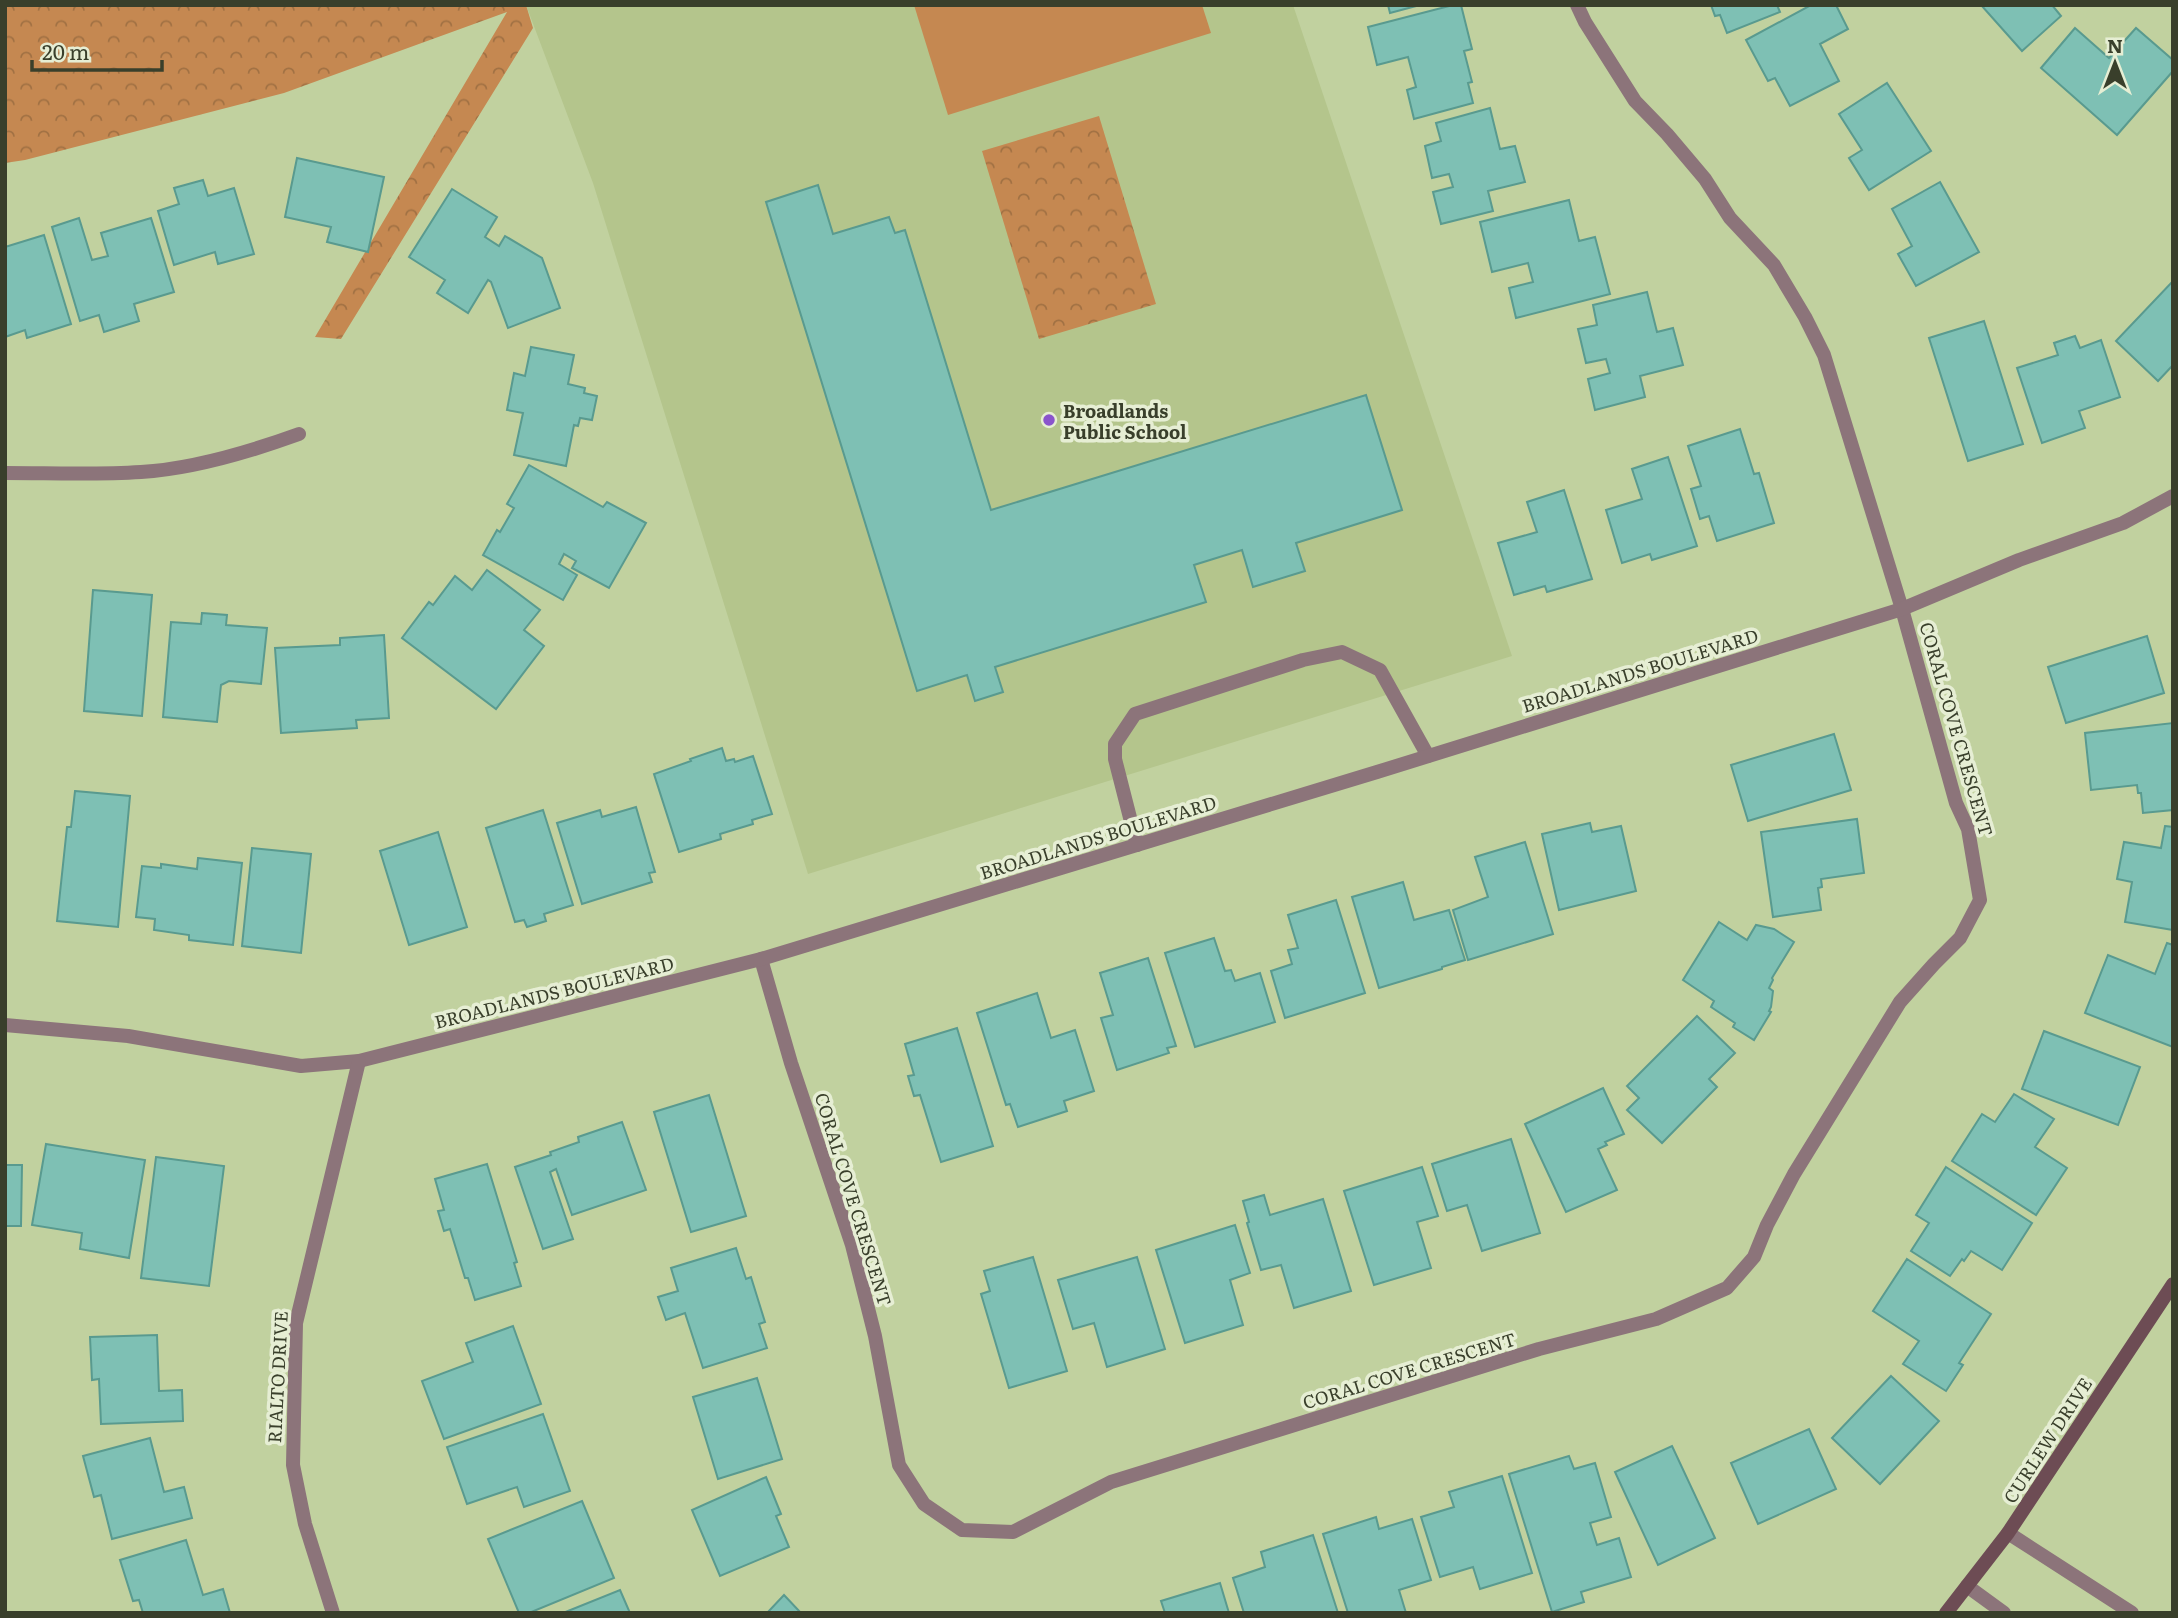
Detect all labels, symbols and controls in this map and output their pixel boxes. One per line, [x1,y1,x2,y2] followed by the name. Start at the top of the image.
[32,28,161,72] scale bar
[2080,28,2150,98] north arrow
[2107,31,2123,59] text: N
[42,35,89,66] text: 20 m
[1063,397,1187,445] place label: Broadlands Public School
[1041,412,1057,428] marker: Broadlands Public School
[1913,619,2001,839] street label: CORAL COVE CRESCENT
[1518,621,1762,719] street label: BROADLANDS BOULEVARD
[976,788,1220,886] street label: BROADLANDS BOULEVARD
[431,949,677,1035] street label: BROADLANDS BOULEVARD
[809,1089,899,1309] street label: CORAL COVE CRESCENT
[260,1310,294,1444] street label: RIALTO DRIVE
[1299,1325,1519,1415] street label: CORAL COVE CRESCENT
[1996,1372,2098,1508] street label: CURLEW DRIVE

